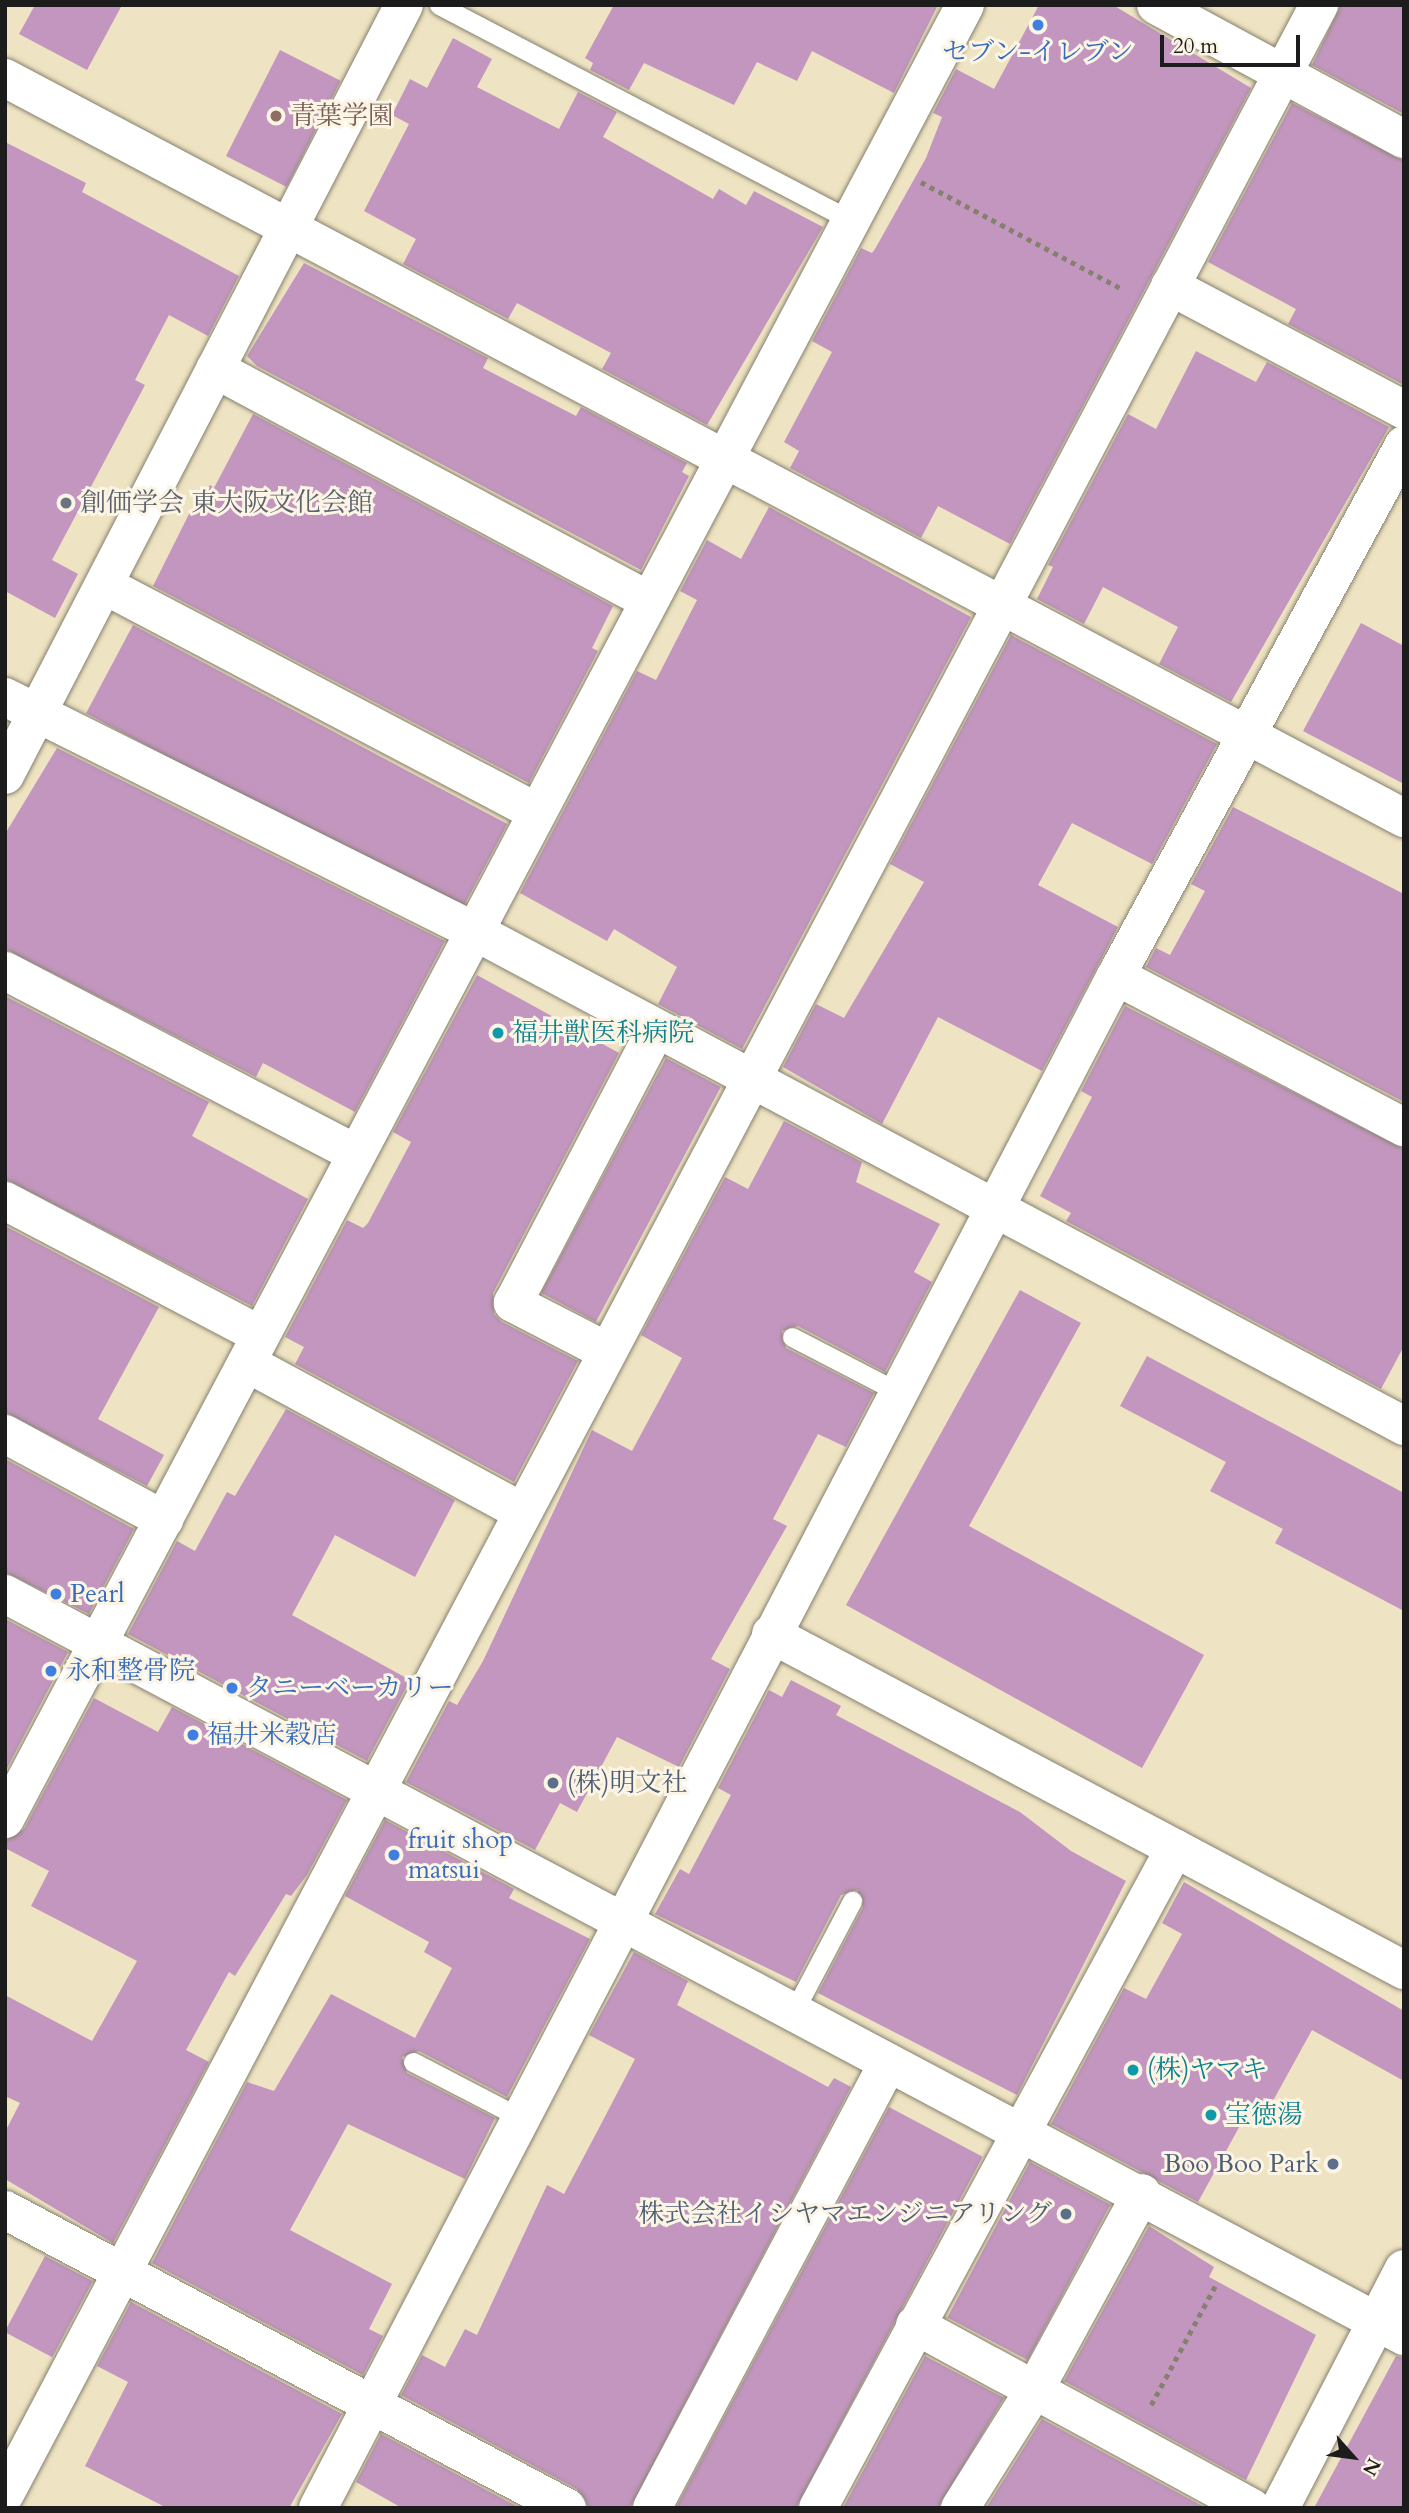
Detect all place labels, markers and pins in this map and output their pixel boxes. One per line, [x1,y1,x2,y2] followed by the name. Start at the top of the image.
[1030,17,1046,33] marker: セブン-イレブン
[941,36,1135,68] place label: セブン-イレブン
[290,100,394,132] place label: 青葉学園
[268,108,284,124] marker: 青葉学園
[80,487,373,519] place label: 創価学会 東大阪文化会館
[58,495,74,511] marker: 創価学会 東大阪文化会館
[512,1017,694,1049] place label: 福井獣医科病院
[490,1025,506,1041] marker: 福井獣医科病院
[70,1578,125,1610] place label: Pearl
[48,1586,64,1602] marker: Pearl
[65,1655,195,1687] place label: 永和整骨院
[43,1663,59,1679] marker: 永和整骨院
[246,1672,454,1704] place label: タニーベーカリー
[224,1680,240,1696] marker: タニーベーカリー
[207,1719,337,1751] place label: 福井米穀店
[185,1727,201,1743] marker: 福井米穀店
[567,1767,688,1799] place label: (株)明文社
[545,1775,561,1791] marker: (株)明文社
[408,1824,513,1885] place label: fruit shop matsui
[386,1847,402,1863] marker: fruit shop matsui
[1147,2054,1268,2086] place label: (株)ヤマキ
[1125,2062,1141,2078] marker: (株)ヤマキ
[1225,2099,1303,2131] place label: 宝徳湯
[1203,2107,1219,2123] marker: 宝徳湯
[1163,2148,1319,2180] place label: Boo Boo Park
[1325,2156,1341,2172] marker: Boo Boo Park
[636,2198,1052,2230] place label: 株式会社イシヤマエンジニアリング
[1058,2206,1074,2222] marker: 株式会社イシヤマエンジニアリング

